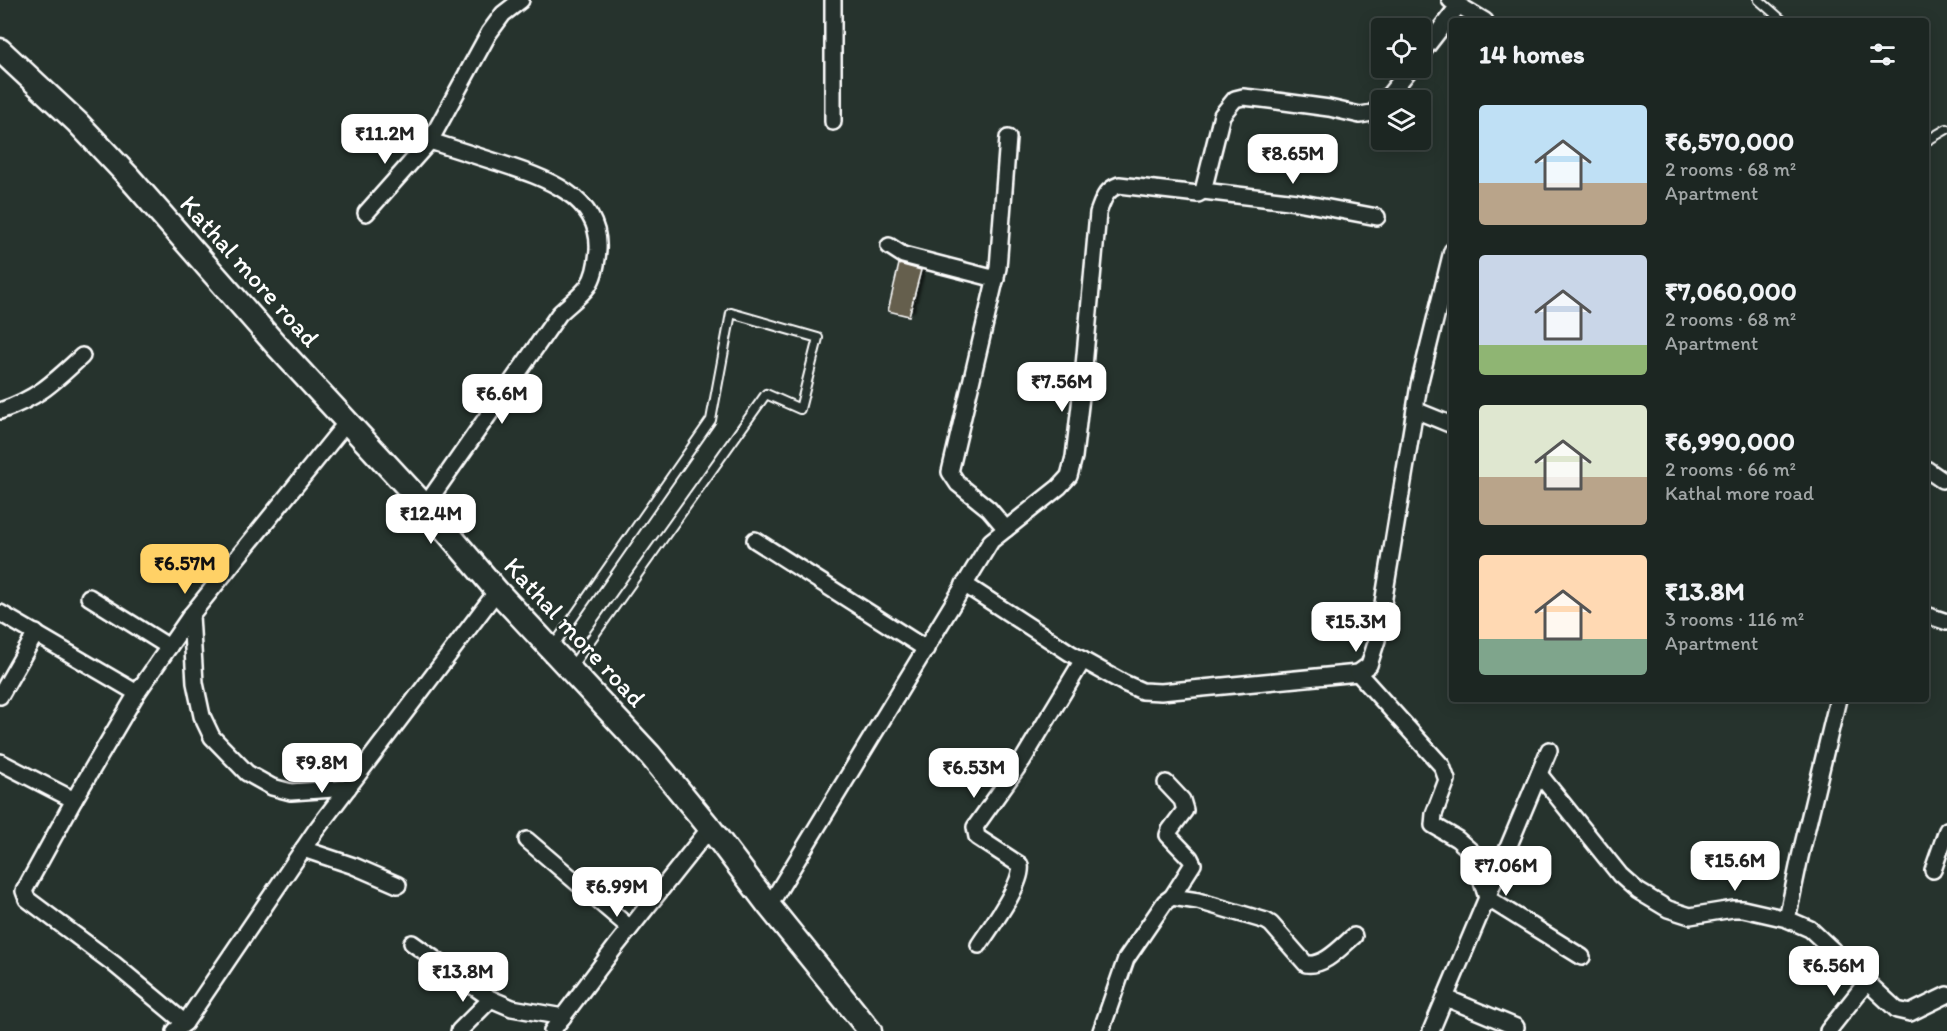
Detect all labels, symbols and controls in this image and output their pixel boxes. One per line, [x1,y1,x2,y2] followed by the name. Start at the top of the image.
[1371,18,1431,150] map controls
[1371,18,1431,78] button: locate
[1479,38,1585,70] text: 14 homes
[1866,38,1899,71] icon: filters
[1371,90,1431,150] button: layers
[336,114,434,165] pin: ₹11.2M
[355,121,415,145] text: ₹11.2M
[1665,125,1794,157] text: ₹6,570,000
[1527,129,1599,201] icon: home
[1244,134,1342,185] pin: ₹8.65M
[1262,141,1324,165] text: ₹8.65M
[1665,157,1796,181] text: 2 rooms · 68 m²
[1665,181,1758,205] text: Apartment
[173,188,327,354] street label: Kathal more road
[1665,275,1797,307] text: ₹7,060,000
[1527,279,1599,351] icon: home
[1665,307,1796,331] text: 2 rooms · 68 m²
[1665,331,1758,355] text: Apartment
[1013,362,1111,413] pin: ₹7.56M
[1031,369,1093,393] text: ₹7.56M
[460,374,544,425] pin: ₹6.6M
[476,381,528,405] text: ₹6.6M
[1665,425,1795,457] text: ₹6,990,000
[1527,429,1599,501] icon: home
[1665,457,1796,481] text: 2 rooms · 66 m²
[1665,481,1814,505] text: Kathal more road
[382,494,480,545] pin: ₹12.4M
[400,501,462,525] text: ₹12.4M
[136,544,234,595] pin: ₹6.57M
[497,550,653,714] street label: Kathal more road
[154,551,216,575] text: ₹6.57M
[1665,575,1745,607] text: ₹13.8M
[1527,579,1599,651] icon: home
[1307,602,1405,653] pin: ₹15.3M
[1665,607,1804,631] text: 3 rooms · 116 m²
[1325,609,1387,633] text: ₹15.3M
[1665,631,1758,655] text: Apartment
[280,743,364,794] pin: ₹9.8M
[925,748,1023,799] pin: ₹6.53M
[296,750,348,774] text: ₹9.8M
[943,755,1005,779] text: ₹6.53M
[1686,841,1784,892] pin: ₹15.6M
[1457,846,1555,897] pin: ₹7.06M
[1705,848,1765,872] text: ₹15.6M
[1474,853,1538,877] text: ₹7.06M
[568,867,666,918] pin: ₹6.99M
[586,874,648,898] text: ₹6.99M
[1785,946,1883,997] pin: ₹6.56M
[414,952,512,1003] pin: ₹13.8M
[1803,953,1865,977] text: ₹6.56M
[432,959,494,983] text: ₹13.8M

